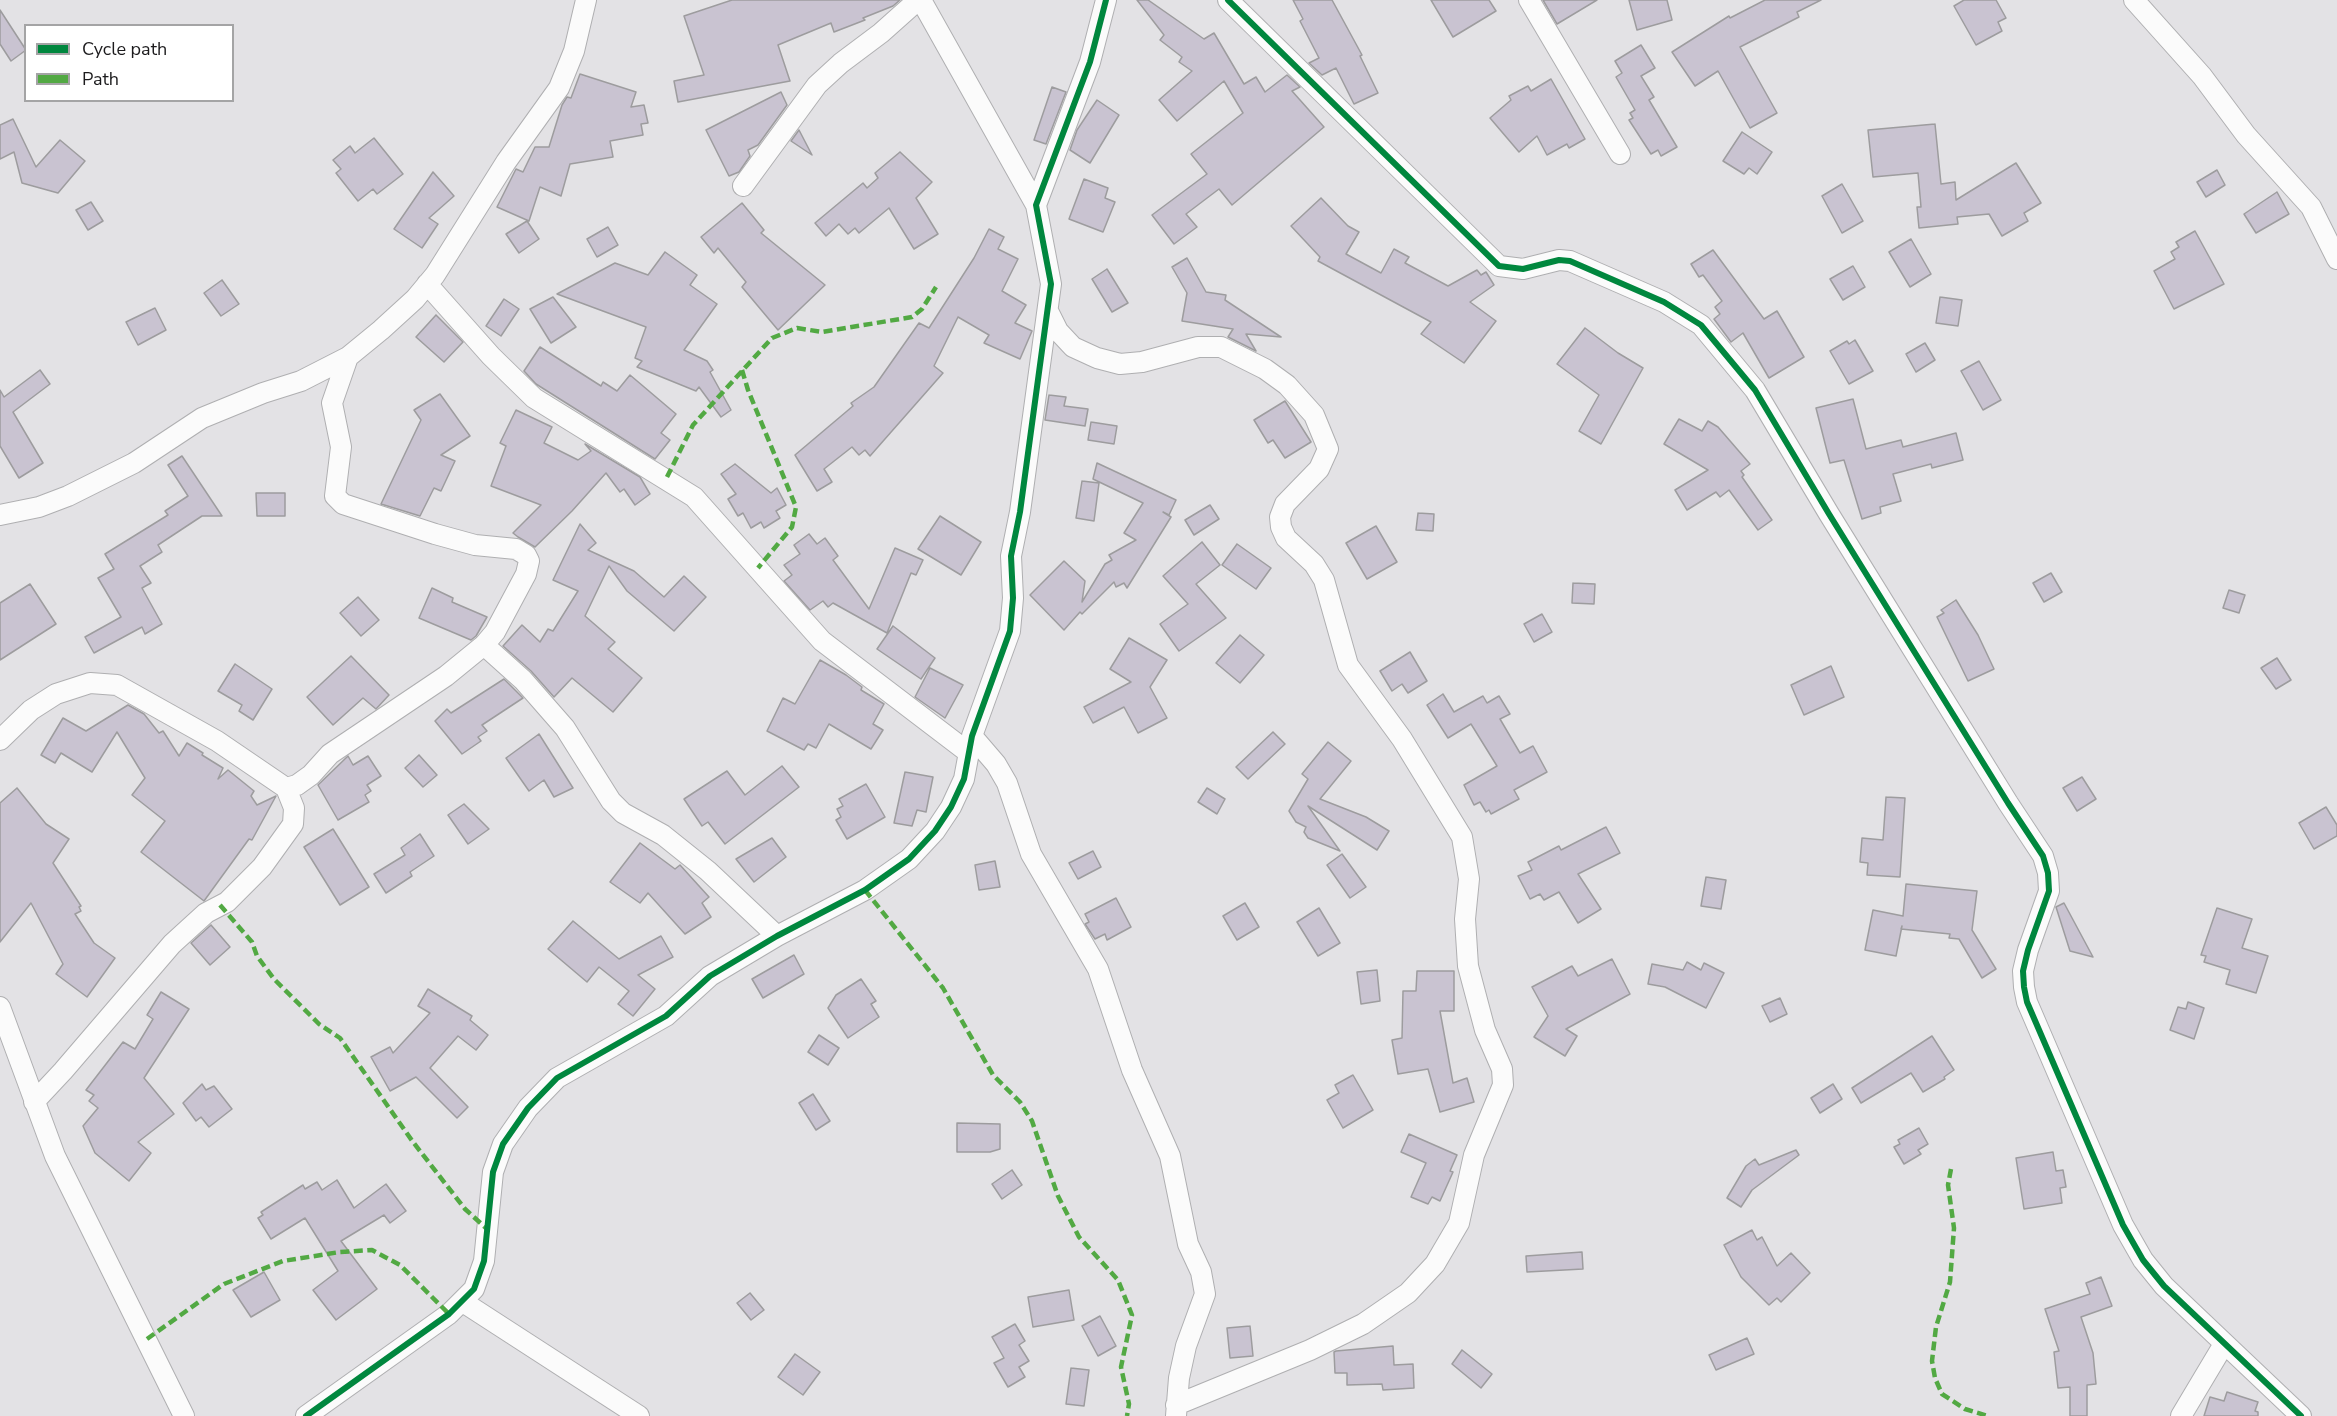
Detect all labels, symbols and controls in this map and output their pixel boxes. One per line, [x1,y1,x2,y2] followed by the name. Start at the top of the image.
[24,24,234,102] legend
[82,37,167,61] text: Cycle path
[82,67,119,91] text: Path

